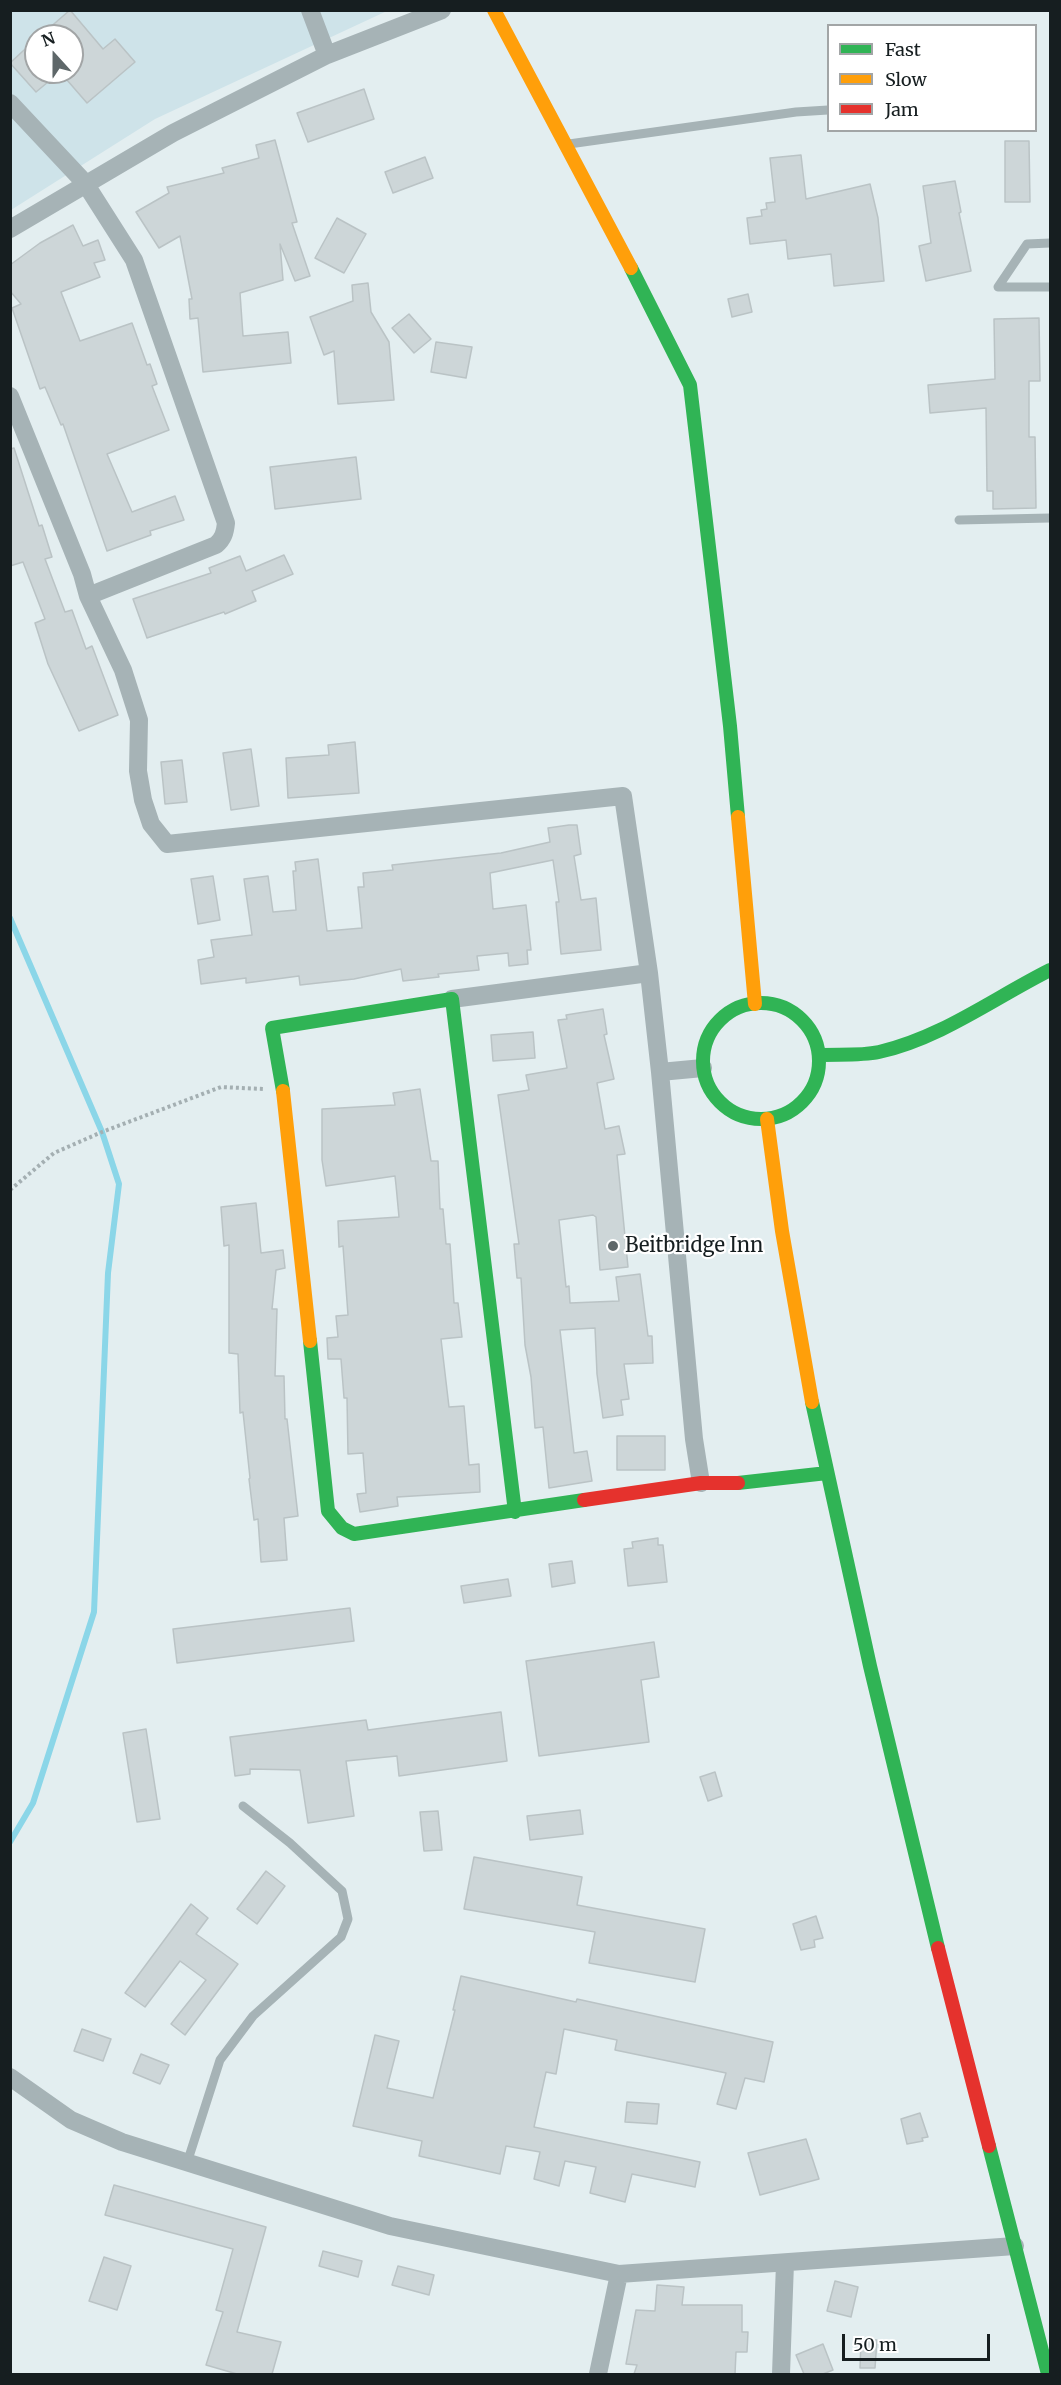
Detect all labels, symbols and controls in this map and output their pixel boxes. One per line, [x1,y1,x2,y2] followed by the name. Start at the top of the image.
[24,24,84,84] north arrow
[827,24,1037,132] legend
[39,27,58,51] text: N
[885,38,921,61] text: Fast
[885,68,927,91] text: Slow
[885,98,919,121] text: Jam
[625,1234,763,1258] place label: Beitbridge Inn
[606,1239,620,1253] marker: Beitbridge Inn
[845,2322,994,2360] scale bar
[853,2333,897,2356] text: 50 m

